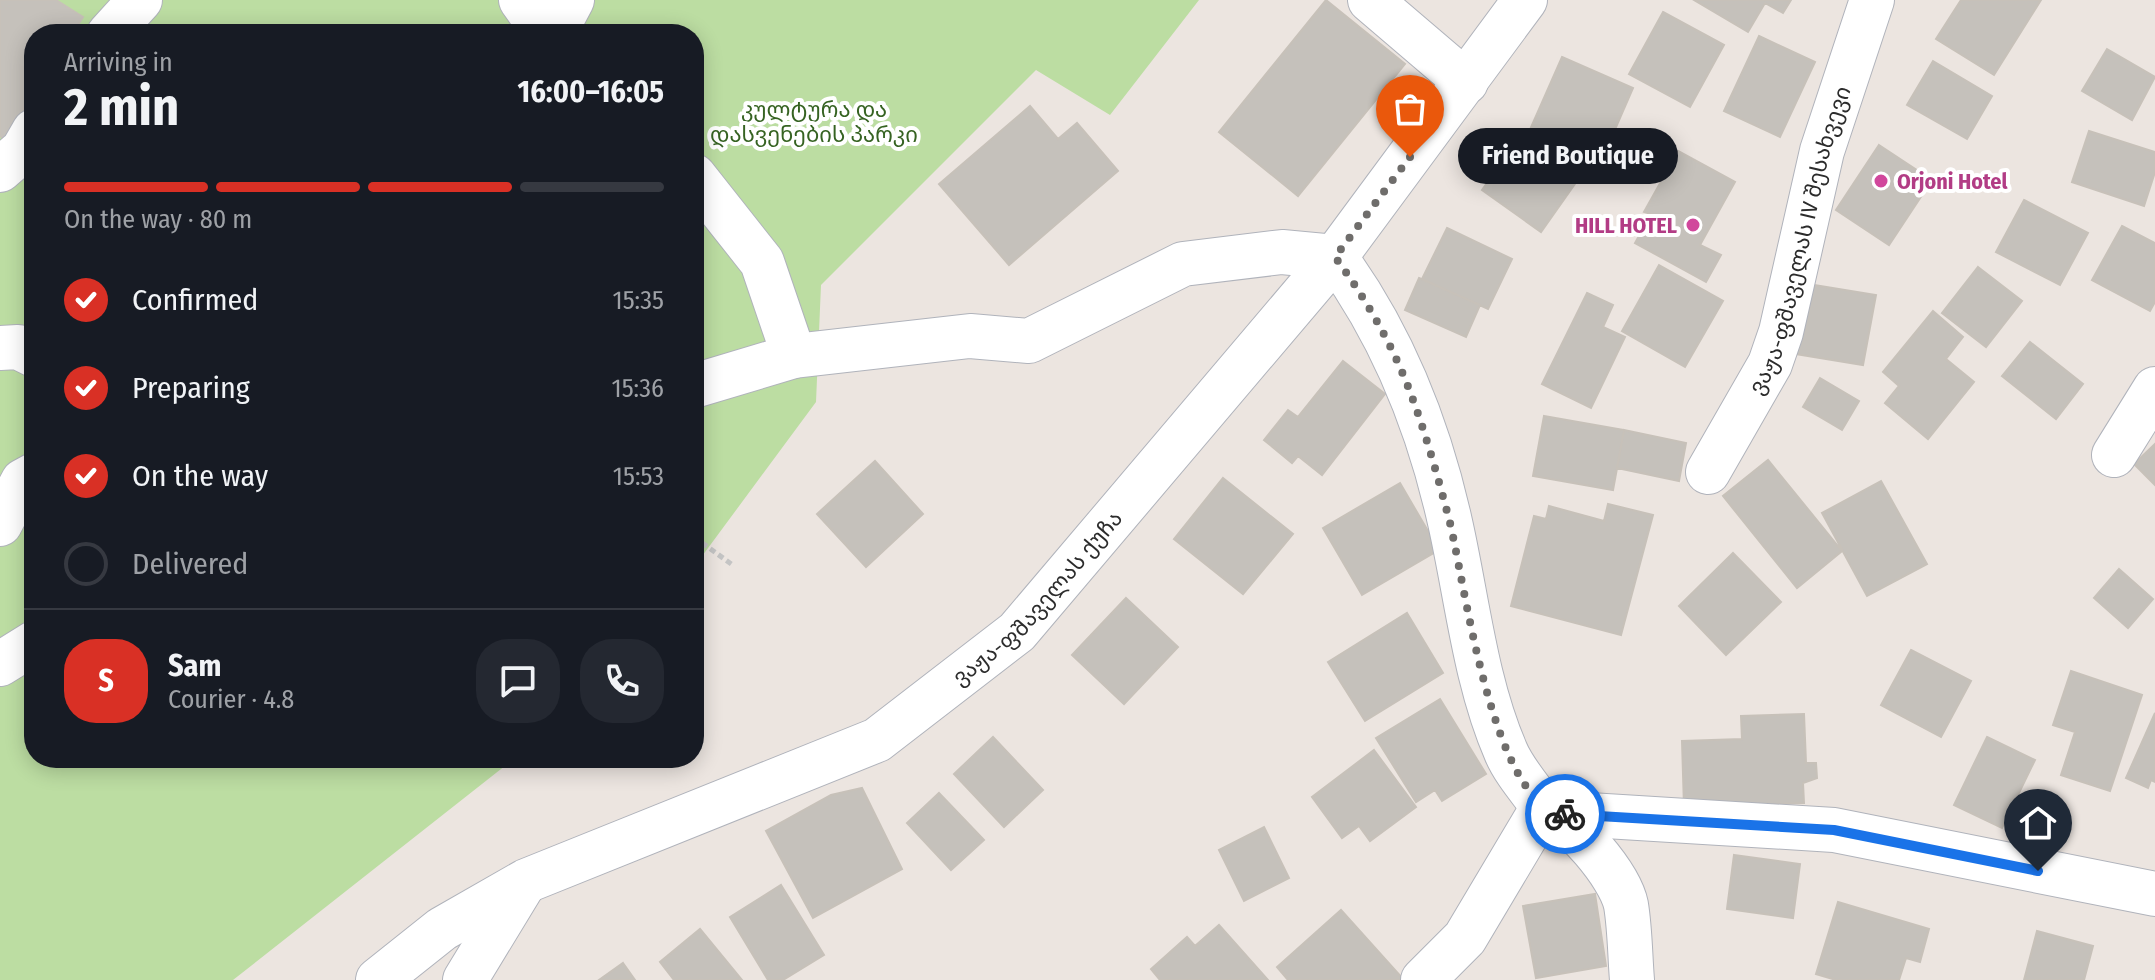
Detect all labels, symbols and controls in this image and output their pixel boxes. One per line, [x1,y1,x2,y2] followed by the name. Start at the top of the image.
[64,47,173,78] text: Arriving in
[517,74,664,110] text: 16:00–16:05
[1376,75,1444,157] pin
[64,76,179,139] text: 2 min
[1742,82,1856,399] street label: ვაჟა-ფშაველას IV შესახვევი
[1388,87,1432,131] icon: bag
[710,96,918,148] park label: კულტურა და დასვენების პარკი
[1458,129,1678,185] callout: Friend Boutique
[1482,140,1654,171] text: Friend Boutique
[1897,168,2008,195] place label: Orjoni Hotel
[1872,172,1890,190] marker: Orjoni Hotel
[64,204,252,235] text: On the way · 80 m
[1575,212,1678,239] place label: HILL HOTEL
[1684,216,1702,234] marker: HILL HOTEL
[64,278,108,322] icon: check
[132,282,258,318] text: Confirmed
[613,285,664,316] text: 15:35
[64,366,108,410] icon: check
[132,370,250,406] text: Preparing
[612,373,664,404] text: 15:36
[64,454,108,498] icon: check
[132,458,268,494] text: On the way
[613,461,664,492] text: 15:53
[947,505,1128,691] street label: ვაჟა-ფშაველას ქუჩა
[132,546,248,582] text: Delivered
[476,639,560,723] button: chat
[580,639,664,723] button: phone
[168,648,221,684] text: Sam
[98,663,114,699] text: S
[168,684,294,715] text: Courier · 4.8
[1525,774,1605,854] courier
[2004,789,2072,871] pin
[1543,792,1587,836] icon: bike
[2016,801,2060,845] icon: home

